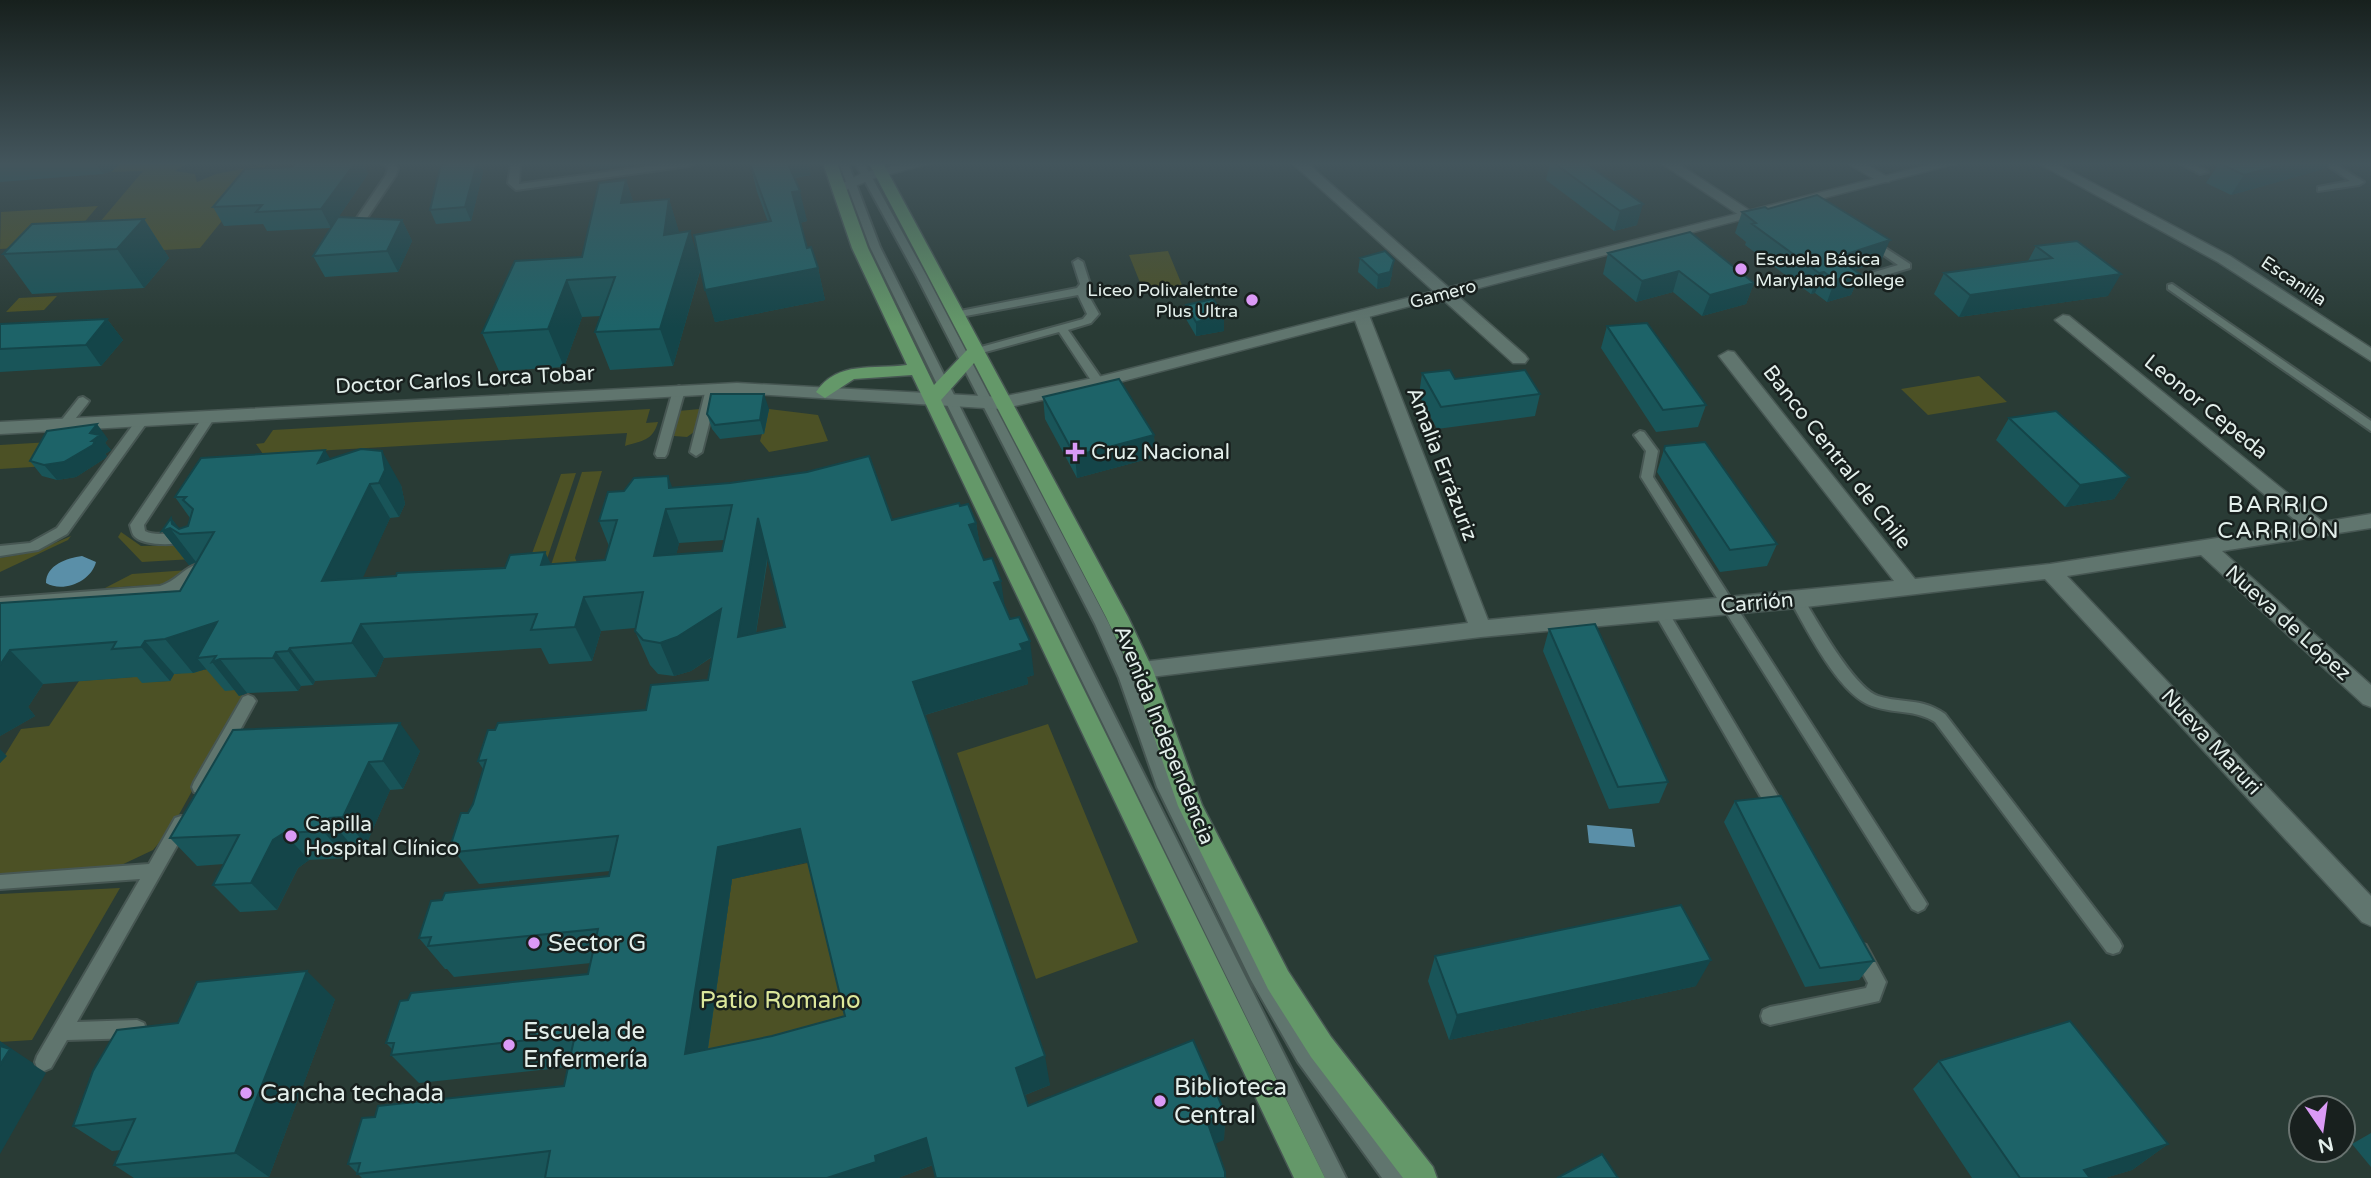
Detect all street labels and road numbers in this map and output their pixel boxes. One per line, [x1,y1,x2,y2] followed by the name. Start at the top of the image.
[2257,251,2331,311] street label: Escanilla
[1407,275,1479,313] street label: Gamero
[2139,349,2273,465] street label: Leonor Cepeda
[1758,360,1917,554] street label: Banco Central de Chile
[335,361,595,399] street label: Doctor Carlos Lorca Tobar
[1401,384,1483,544] street label: Amalia Errázuriz
[2220,560,2356,686] street label: Nueva de López
[1719,587,1795,619] street label: Carrión
[1109,622,1219,848] street label: Avenida Independencia
[2156,684,2266,800] street label: Nueva Maruri

